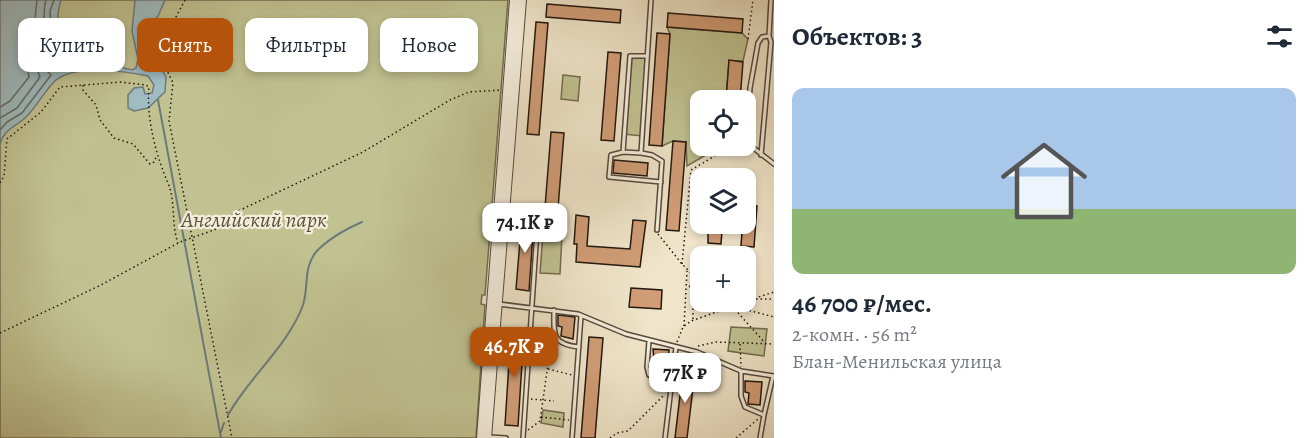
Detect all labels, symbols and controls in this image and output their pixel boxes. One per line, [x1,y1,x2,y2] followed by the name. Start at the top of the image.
[18,18,125,72] chip: Купить
[137,18,233,72] chip: Снять
[245,18,368,72] chip: Фильтры
[380,18,478,72] chip: Новое
[792,19,922,54] text: Объектов: 3
[1263,20,1296,53] icon: filters
[690,90,756,312] map controls
[690,90,756,156] button: locate
[990,127,1098,235] icon: home
[690,168,756,234] button: layers
[470,203,580,254] pin: 74.1K ₽
[180,205,327,235] park label: Английский парк
[496,209,554,236] text: 74.1K ₽
[690,246,756,312] button: +
[792,286,932,321] text: 46 700 ₽/мес.
[792,321,917,348] text: 2-комн. · 56 m²
[459,327,569,378] pin: 46.7K ₽
[484,333,544,360] text: 46.7K ₽
[792,348,1002,375] text: Блан-Менильская улица
[643,353,727,404] pin: 77K ₽
[663,359,707,386] text: 77K ₽

